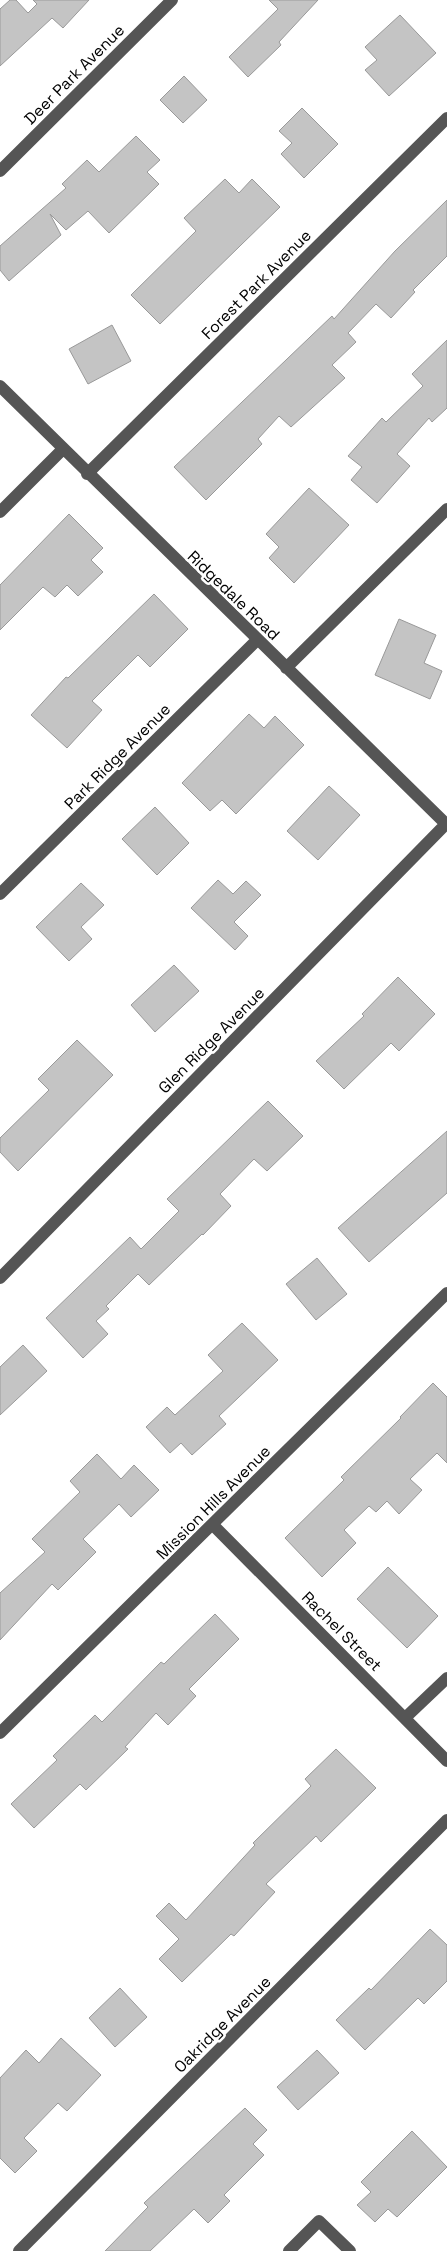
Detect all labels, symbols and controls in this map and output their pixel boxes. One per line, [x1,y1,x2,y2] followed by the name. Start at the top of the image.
[20,20,129,129] street label: Deer Park Avenue
[197,225,316,344] street label: Forest Park Avenue
[183,546,284,645] street label: Ridgedale Road
[60,699,175,814] street label: Park Ridge Avenue
[154,983,269,1098] street label: Glen Ridge Avenue
[152,1441,275,1564] street label: Mission Hills Avenue
[297,1587,386,1676] street label: Rachel Street
[169,1971,275,2077] street label: Oakridge Avenue

